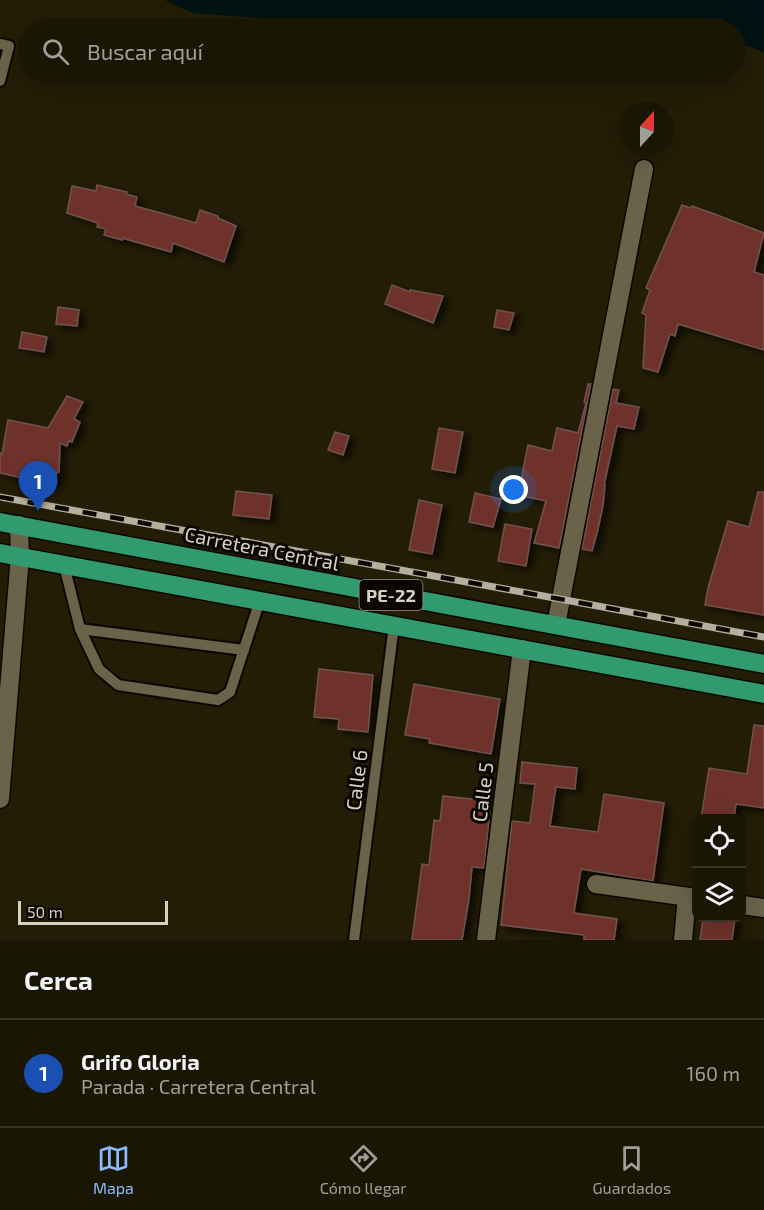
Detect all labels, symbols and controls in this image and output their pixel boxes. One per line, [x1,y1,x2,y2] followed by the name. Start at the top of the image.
[18,18,746,84] search box
[39,35,72,68] icon: search
[87,38,203,64] text: Buscar aquí
[620,102,674,156] north arrow
[18,462,57,511] pin: 1
[499,475,528,504] your location
[183,521,341,575] street label: Carretera Central
[360,580,422,610] road number: PE-22
[340,748,372,812] street label: Calle 6
[466,761,498,823] street label: Calle 5
[692,814,746,922] map controls
[692,814,746,868] button: locate
[692,868,746,922] button: layers
[18,898,168,926] scale bar
[27,902,63,921] text: 50 m
[24,964,93,995] text: Cerca
[81,1048,200,1074] text: Grifo Gloria
[39,1061,48,1085] text: 1
[687,1061,740,1085] text: 160 m
[81,1074,316,1098] text: Parada · Carretera Central
[93,1142,134,1197] tab: Mapa
[320,1142,407,1197] tab: Cómo llegar
[593,1142,671,1197] tab: Guardados

